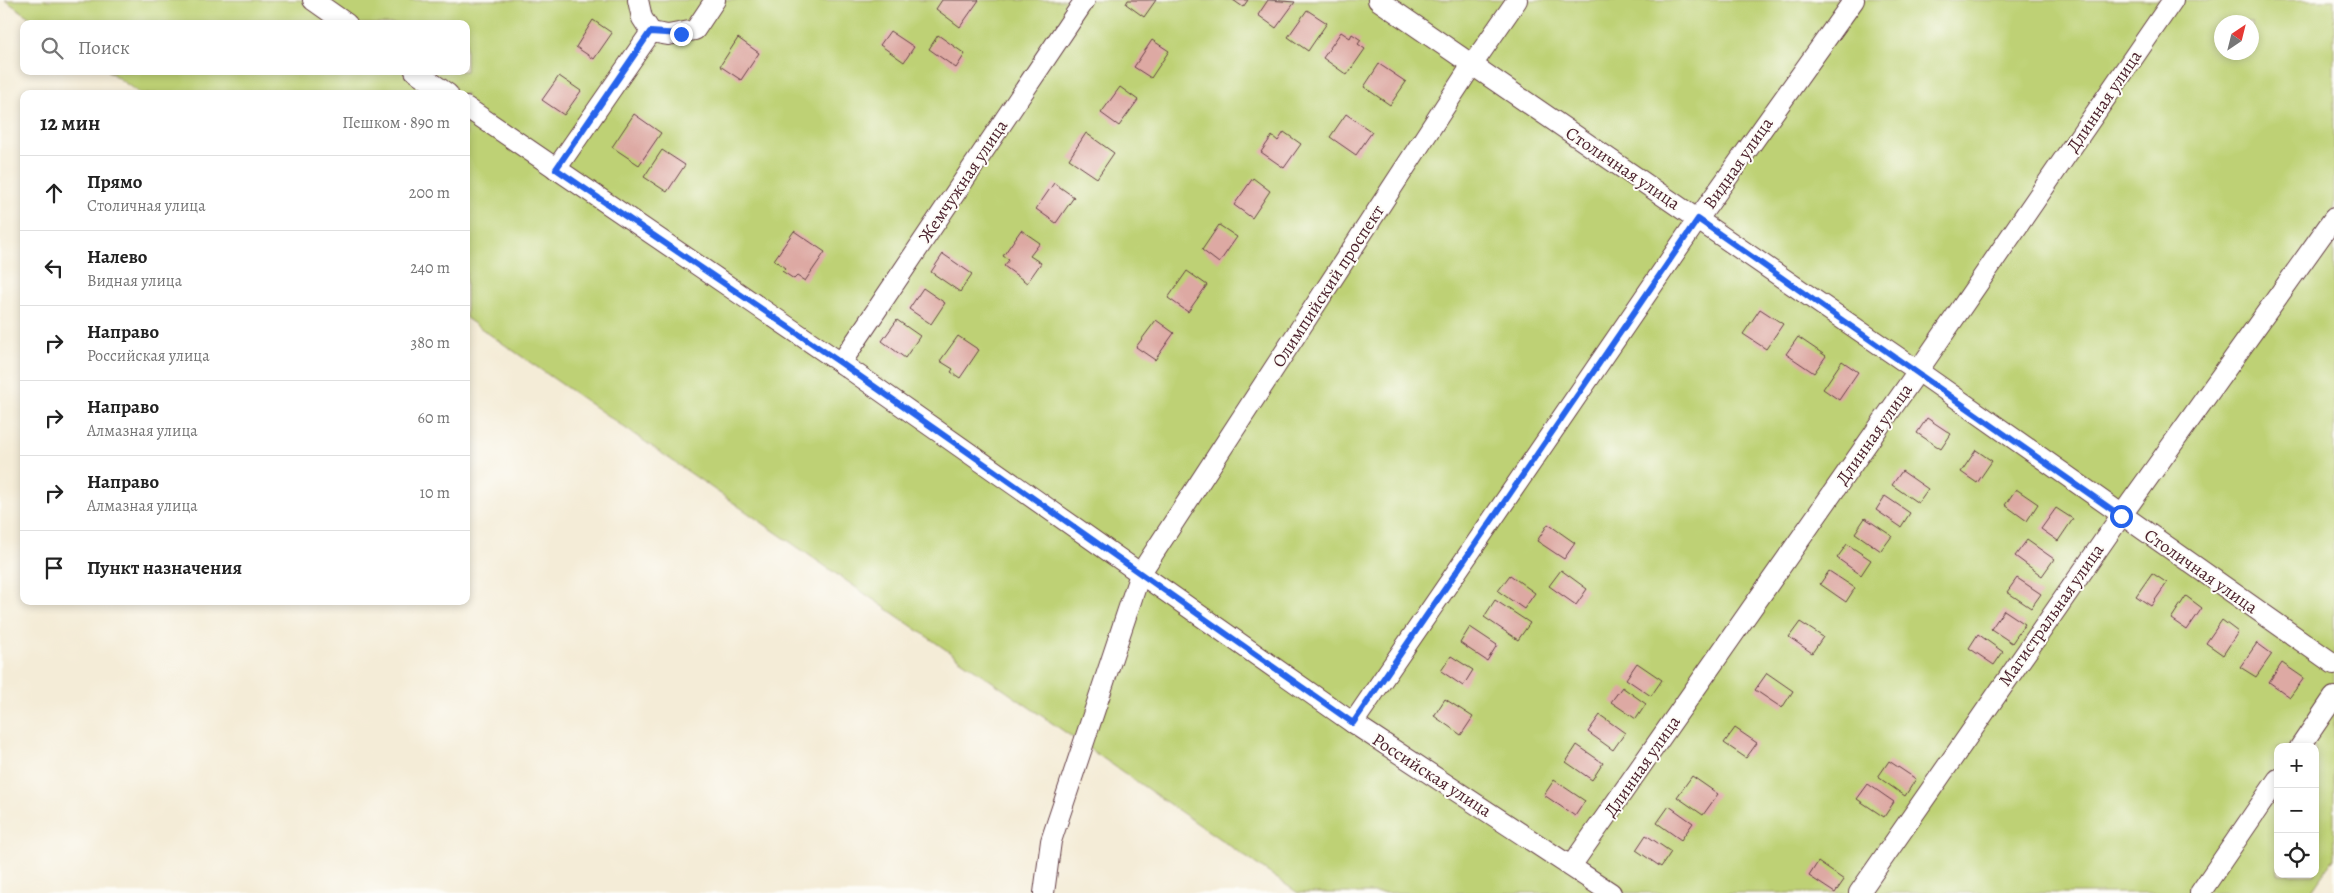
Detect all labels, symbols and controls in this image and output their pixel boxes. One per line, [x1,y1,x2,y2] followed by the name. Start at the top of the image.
[2214,15,2259,60] north arrow
[20,20,470,75] search box
[670,23,693,46] route end
[38,34,66,62] icon: search
[78,35,130,61] text: Поиск
[2061,45,2147,157] street label: Длинная улица
[40,109,100,137] text: 12 мин
[342,112,450,134] text: Пешком · 890 m
[1698,112,1779,214] street label: Видная улица
[913,114,1013,247] street label: Жемчужная улица
[1561,121,1686,216] street label: Столичная улица
[87,169,142,195] text: Прямо
[40,179,68,207] icon: ahead
[409,182,450,204] text: 200 m
[87,195,206,217] text: Столичная улица
[1266,200,1390,372] street label: Олимпийский проспект
[87,244,147,270] text: Налево
[40,254,68,282] icon: left
[410,257,450,279] text: 240 m
[87,270,182,292] text: Видная улица
[87,319,159,345] text: Направо
[40,329,68,357] icon: right
[411,332,450,354] text: 380 m
[87,345,210,367] text: Российская улица
[1830,378,1918,489] street label: Длинная улица
[87,394,159,420] text: Направо
[40,404,68,432] icon: right
[418,407,450,429] text: 60 m
[87,420,198,442] text: Алмазная улица
[87,469,159,495] text: Направо
[40,479,68,507] icon: right
[420,482,450,504] text: 10 m
[87,495,198,517] text: Алмазная улица
[2110,505,2133,528] route start
[2139,523,2263,620] street label: Столичная улица
[1993,538,2110,691] street label: Магистральная улица
[40,554,68,582] icon: arrive
[87,555,242,581] text: Пункт назначения
[1598,710,1686,821] street label: Длинная улица
[1368,727,1497,823] street label: Российская улица
[2274,743,2319,878] map controls
[2274,743,2319,788] button: +
[2274,788,2319,833] button: −
[2274,833,2319,878] button: locate

